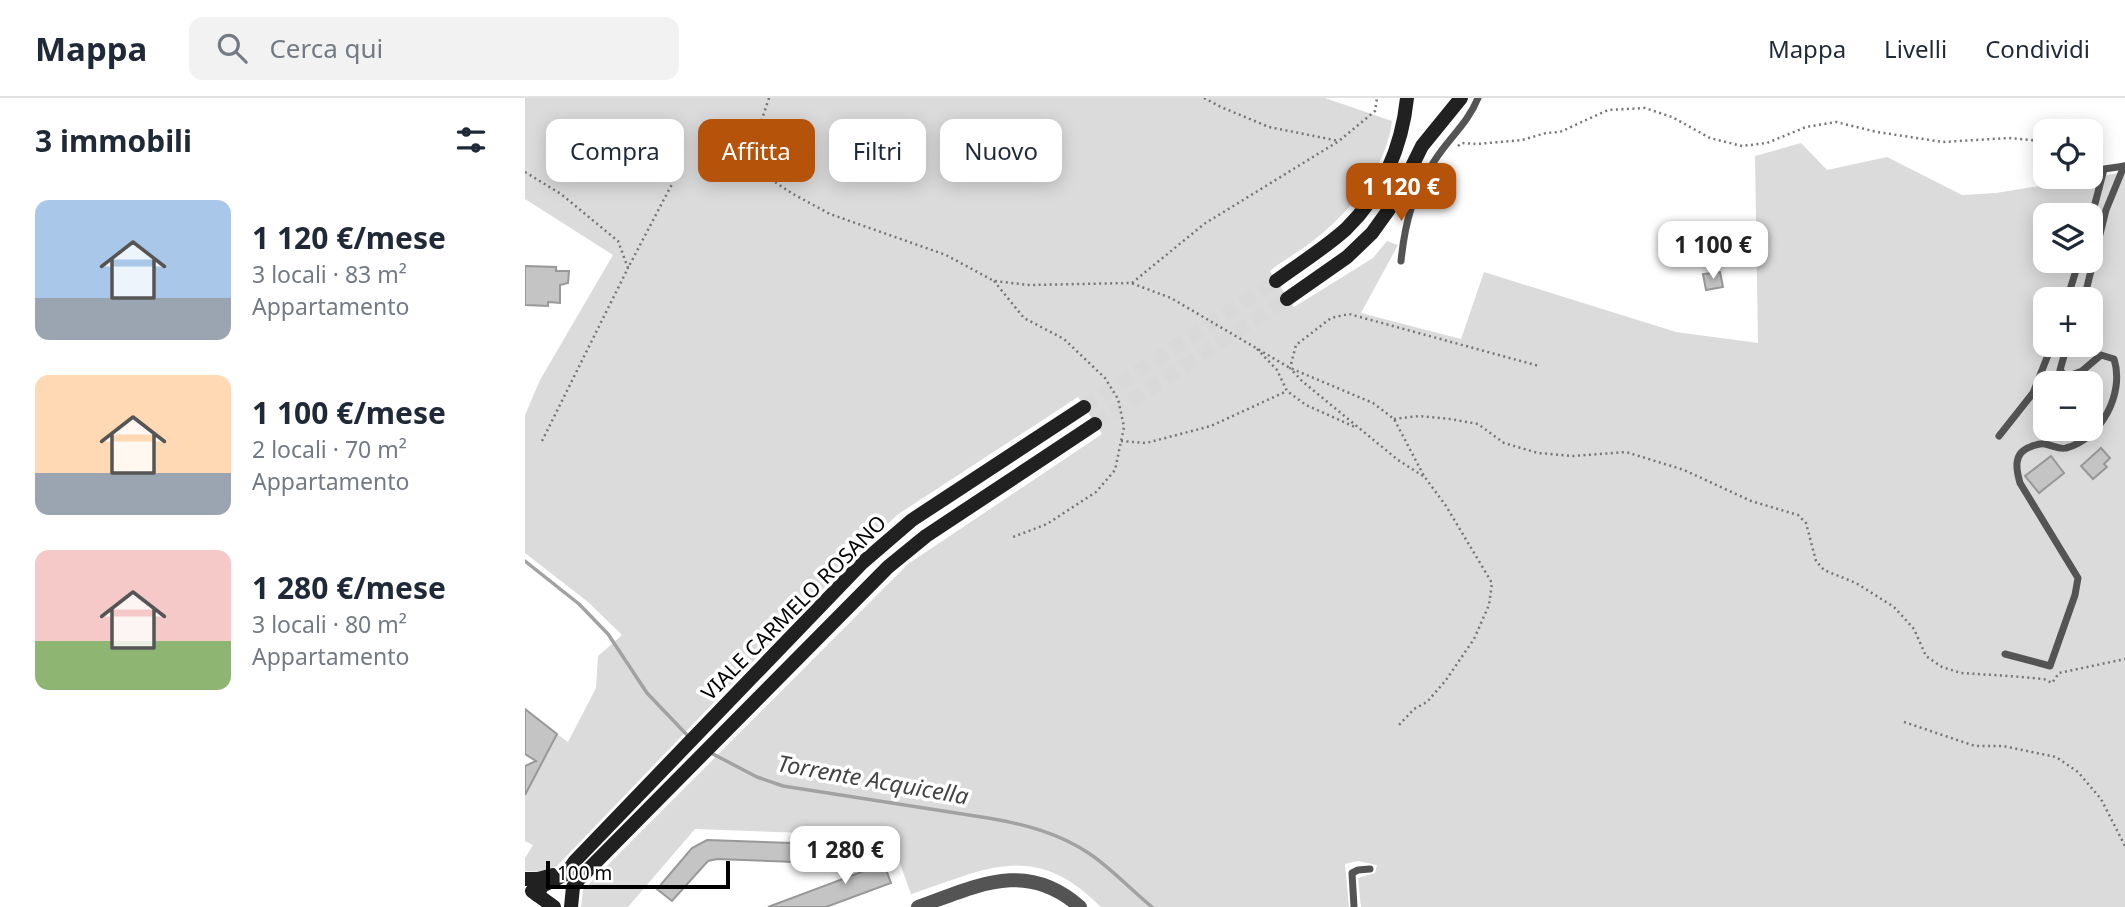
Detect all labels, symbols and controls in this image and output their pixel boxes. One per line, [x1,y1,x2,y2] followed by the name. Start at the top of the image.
[189,17,679,80] search box
[35,26,147,71] text: Mappa
[213,29,251,67] icon: search
[269,30,383,66] text: Cerca qui
[1768,32,1846,65] text: Mappa
[1884,32,1947,65] text: Livelli
[1985,32,2090,65] text: Condividi
[546,119,684,182] chip: Compra
[698,119,815,182] chip: Affitta
[829,119,926,182] chip: Filtri
[940,119,1062,182] chip: Nuovo
[2033,119,2103,441] map controls
[2033,119,2103,189] button: locate
[35,120,192,161] text: 3 immobili
[452,121,490,159] icon: filters
[1336,164,1466,223] pin: 1 120 €
[1362,170,1440,202] text: 1 120 €
[2033,203,2103,273] button: layers
[252,217,446,258] text: 1 120 €/mese
[1648,222,1778,281] pin: 1 100 €
[91,228,175,312] icon: home
[1674,228,1752,260] text: 1 100 €
[252,258,407,290] text: 3 locali · 83 m²
[2033,287,2103,357] button: +
[252,290,410,322] text: Appartamento
[2033,371,2103,441] button: −
[252,392,446,433] text: 1 100 €/mese
[91,403,175,487] icon: home
[252,433,407,465] text: 2 locali · 70 m²
[252,465,410,497] text: Appartamento
[695,509,892,706] street label: VIALE CARMELO ROSANO
[252,567,446,608] text: 1 280 €/mese
[91,578,175,662] icon: home
[252,608,407,640] text: 3 locali · 80 m²
[252,640,410,672] text: Appartamento
[775,746,971,812] water label: Torrente Acquicella
[780,826,910,886] pin: 1 280 €
[806,833,884,865] text: 1 280 €
[546,858,730,890] scale bar
[557,860,612,886] text: 100 m

